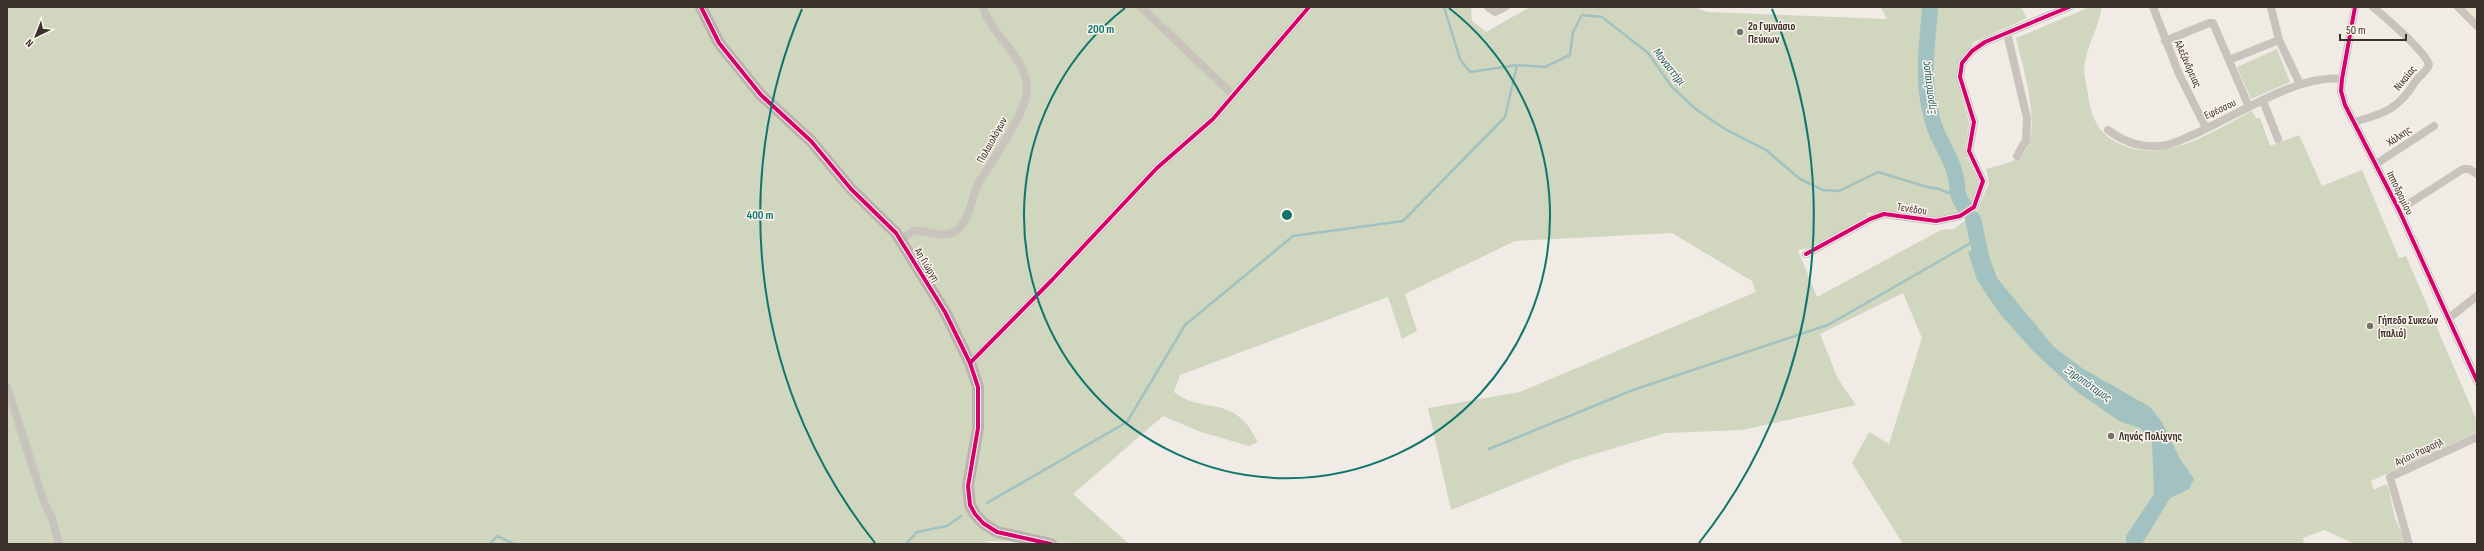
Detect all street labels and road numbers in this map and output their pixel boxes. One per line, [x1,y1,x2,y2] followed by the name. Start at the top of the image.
[2171,37,2204,90] street label: Αλεξάνδρειας
[2391,63,2419,93] street label: Νικαίας
[2202,96,2238,122] street label: Εφέσσου
[974,114,1010,165] street label: Παλαιολόγων
[2383,123,2414,149] street label: Χάλκης
[2384,169,2416,217] street label: Ιπποδρομίου
[1896,200,1928,218] street label: Τενέδου
[912,246,942,285] street label: Άη Γιώργη
[2392,435,2446,469] street label: Αγίου Ραφαήλ

